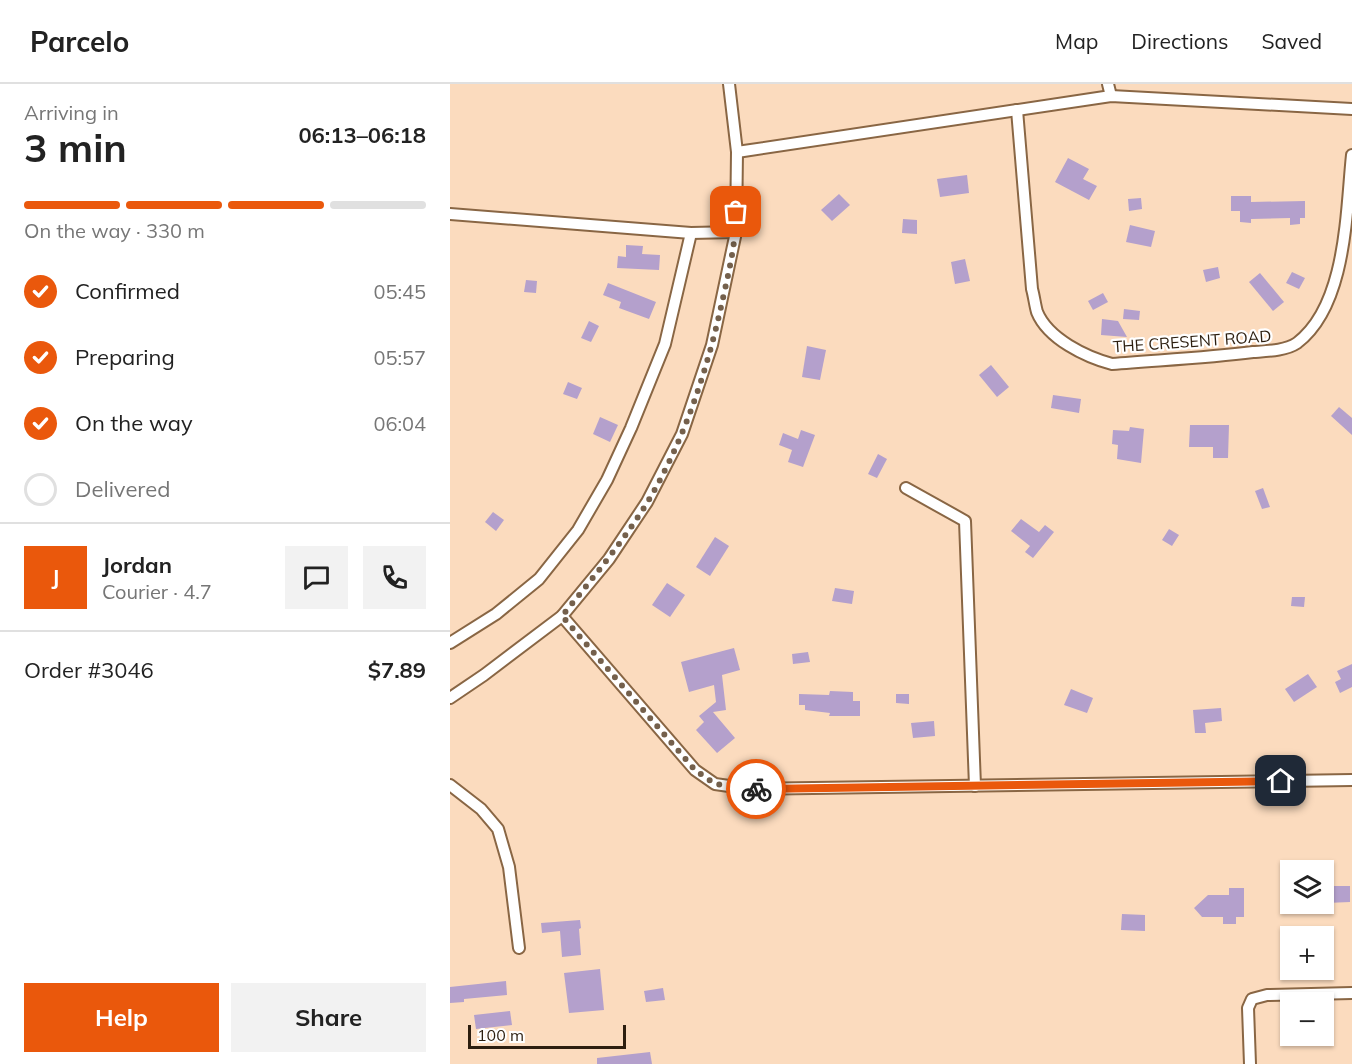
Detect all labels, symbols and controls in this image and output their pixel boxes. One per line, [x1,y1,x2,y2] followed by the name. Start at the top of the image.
[30,24,129,59] text: Parcelo
[1055,28,1098,54] text: Map
[1131,28,1228,54] text: Directions
[1261,28,1322,54] text: Saved
[24,100,119,125] text: Arriving in
[298,121,426,149] text: 06:13–06:18
[24,123,127,172] text: 3 min
[710,186,761,237] pin
[719,195,752,228] icon: bag
[24,218,205,243] text: On the way · 330 m
[24,275,57,308] icon: check
[75,277,180,305] text: Confirmed
[373,279,426,304] text: 05:45
[1112,325,1272,357] street label: THE CRESENT ROAD
[24,341,57,374] icon: check
[75,343,175,371] text: Preparing
[373,345,426,370] text: 05:57
[24,407,57,440] icon: check
[75,409,193,437] text: On the way
[373,411,426,436] text: 06:04
[75,475,170,503] text: Delivered
[285,546,348,609] button: chat
[363,546,426,609] button: phone
[102,551,172,579] text: Jordan
[52,563,59,591] text: J
[102,579,212,604] text: Courier · 4.7
[24,656,154,684] text: Order #3046
[368,656,426,684] text: $7.89
[1255,755,1306,806] pin
[726,759,786,819] courier
[1264,764,1297,797] icon: home
[740,773,773,806] icon: bike
[1280,860,1334,1046] map controls
[1280,860,1334,914] button: layers
[1280,926,1334,980] button: +
[24,983,219,1052] button: Help
[231,983,426,1052] button: Share
[1280,992,1334,1046] button: −
[468,1022,626,1050] scale bar
[477,1025,524,1045] text: 100 m

